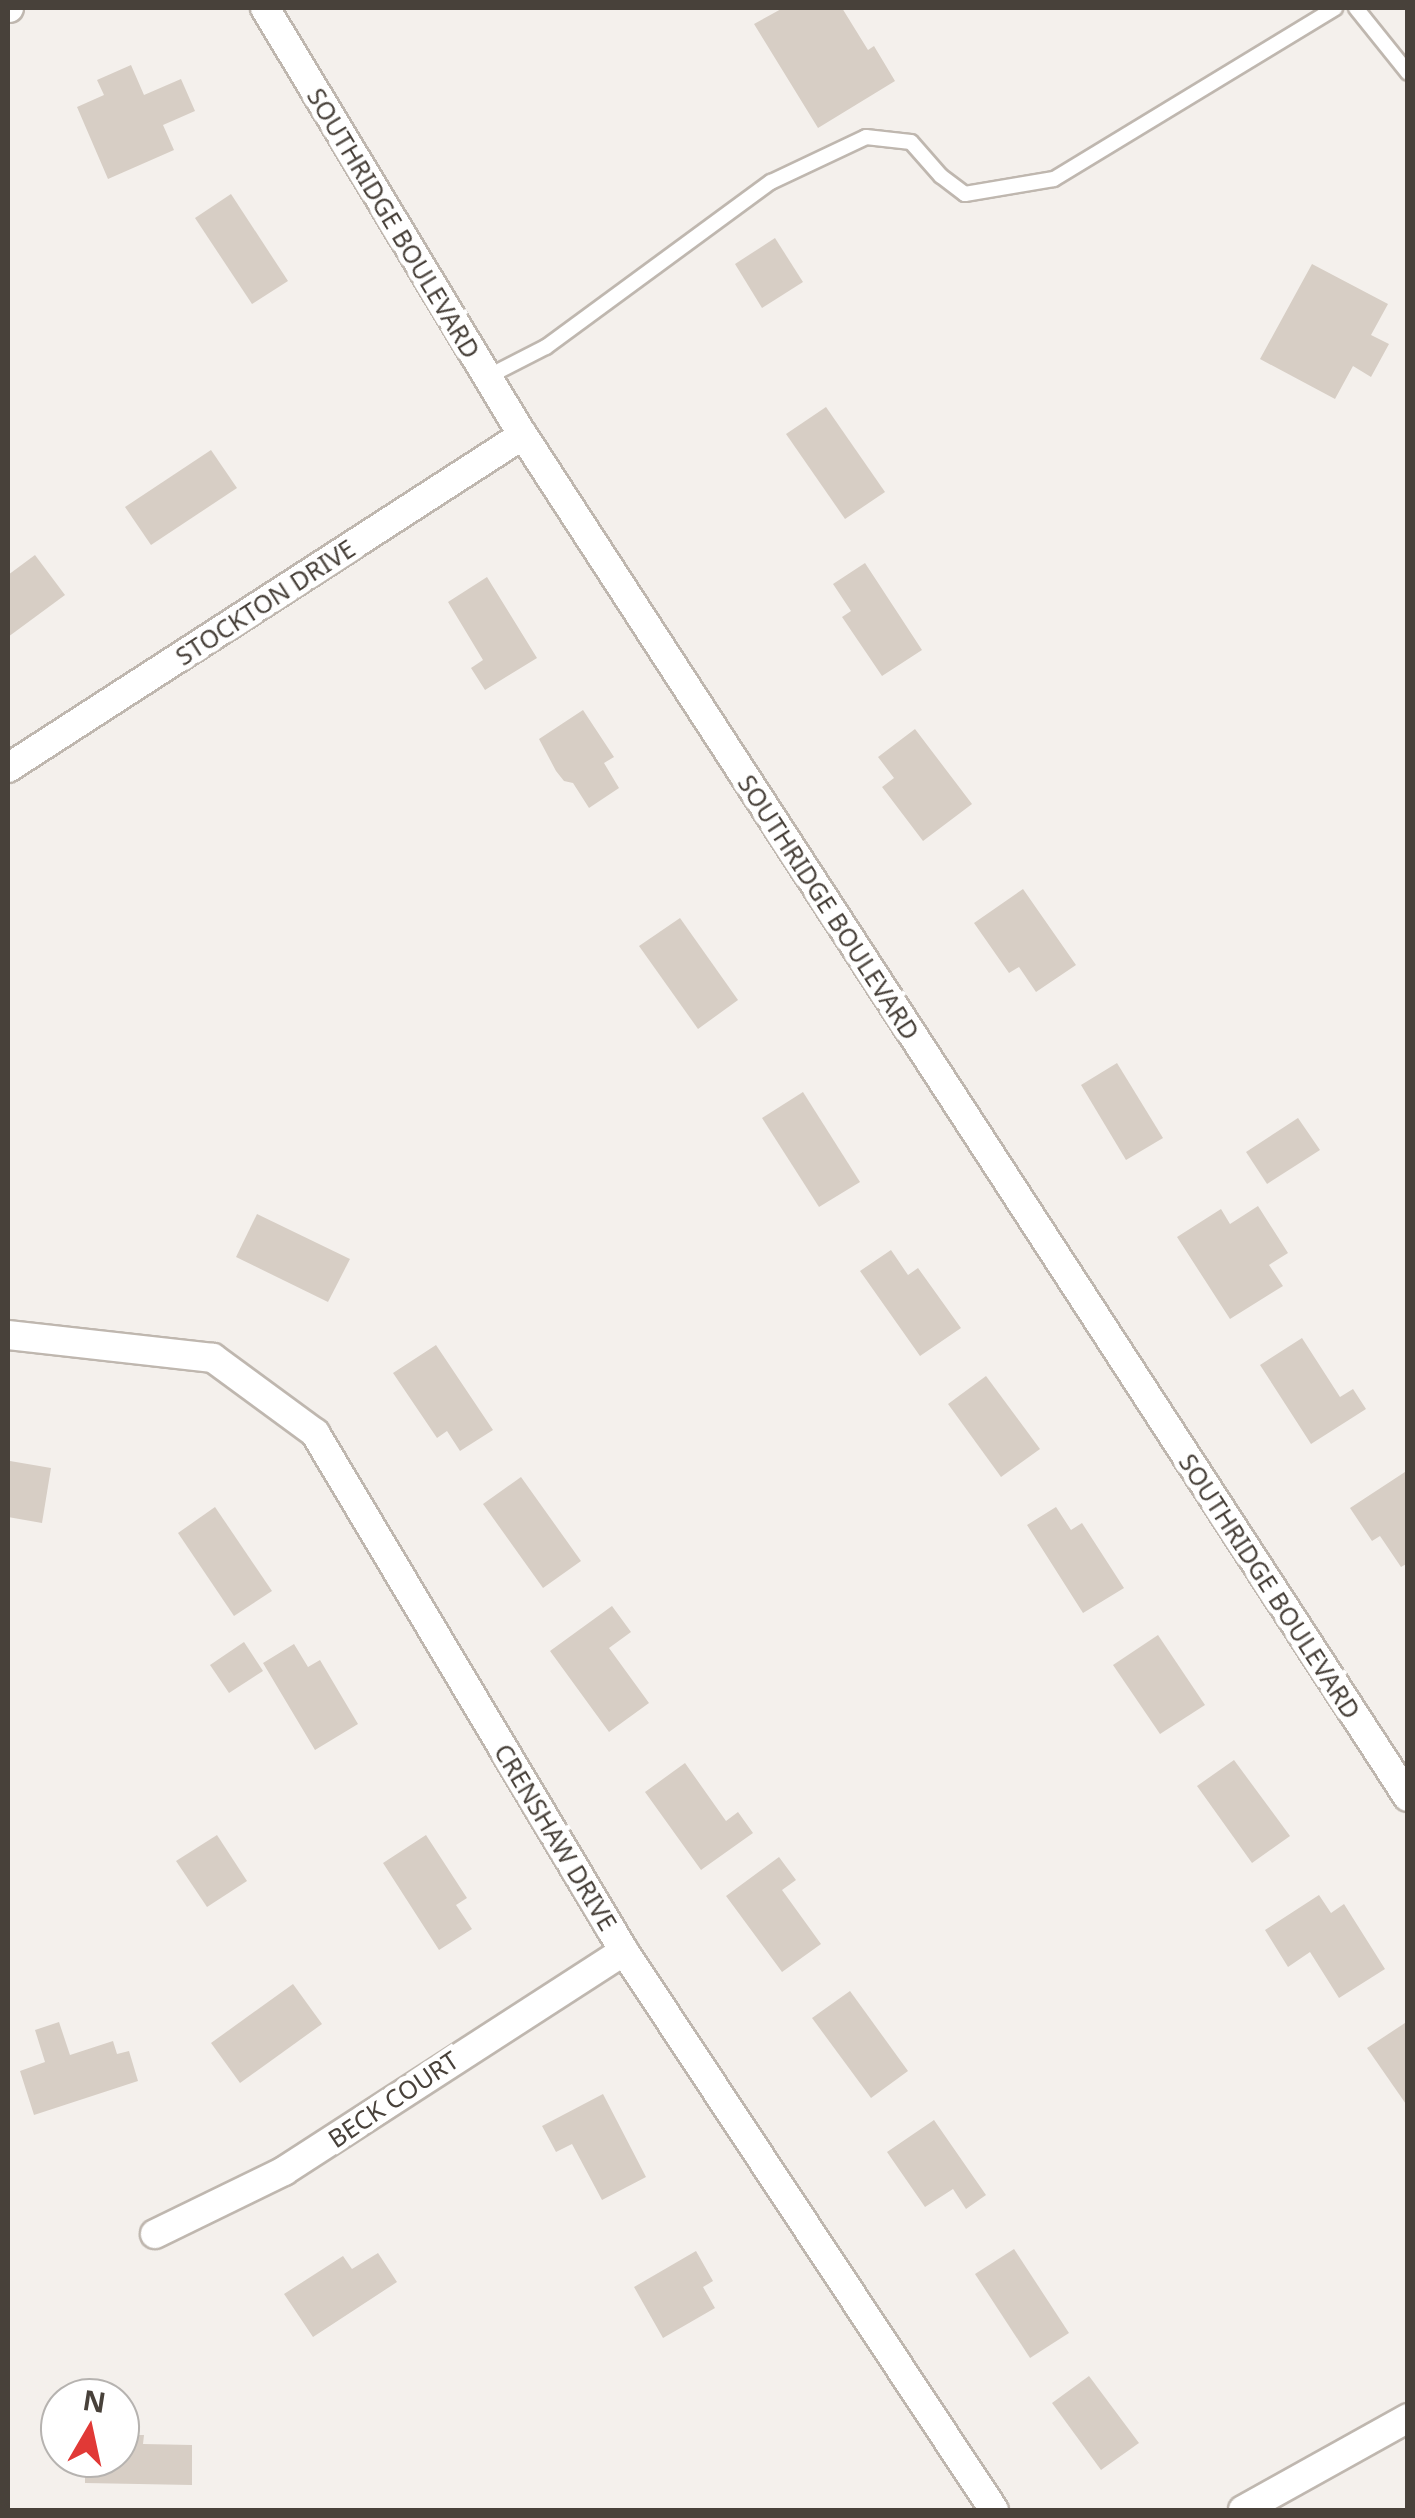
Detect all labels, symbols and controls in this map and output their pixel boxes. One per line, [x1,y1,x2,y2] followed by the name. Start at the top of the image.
[301,83,487,363] street label: SOUTHRIDGE BOULEVARD
[170,533,360,671] street label: STOCKTON DRIVE
[732,769,926,1045] street label: SOUTHRIDGE BOULEVARD
[1173,1448,1367,1724] street label: SOUTHRIDGE BOULEVARD
[488,1738,624,1936] street label: CRENSHAW DRIVE
[322,2044,464,2154] street label: BECK COURT
[40,2378,140,2478] north arrow
[80,2380,109,2421] text: N

